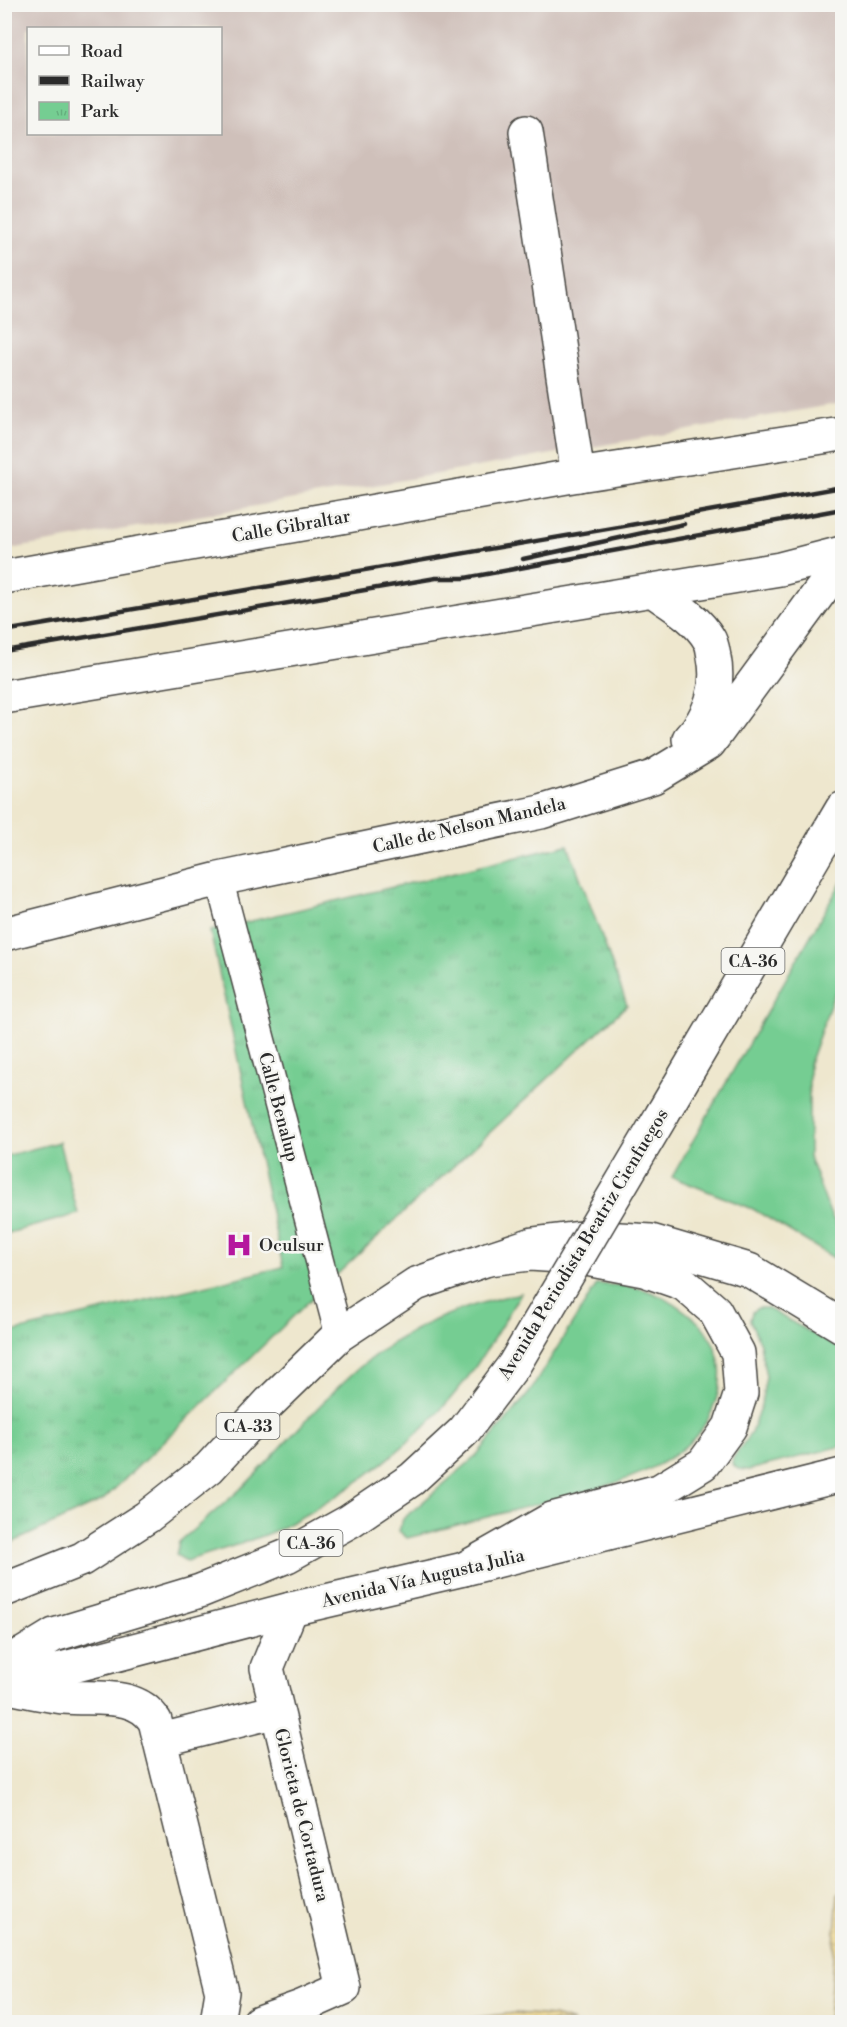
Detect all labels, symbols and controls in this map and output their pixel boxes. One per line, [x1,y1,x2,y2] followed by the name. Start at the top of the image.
[27,27,222,135] legend
[81,40,124,63] text: Road
[81,70,145,93] text: Railway
[81,100,120,123] text: Park
[230,505,352,548] street label: Calle Gibraltar
[370,792,569,859] street label: Calle de Nelson Mandela
[722,948,784,974] road number: CA-36
[253,1050,304,1164] street label: Calle Benalup
[493,1105,674,1385] street label: Avenida Periodista Beatriz Cienfuegos
[224,1230,254,1260] hospital icon: Oculsur
[259,1234,324,1257] place label: Oculsur
[216,1413,280,1439] road number: CA-33
[280,1530,342,1556] road number: CA-36
[318,1544,528,1613] street label: Avenida Vía Augusta Julia
[269,1726,334,1905] street label: Glorieta de Cortadura

